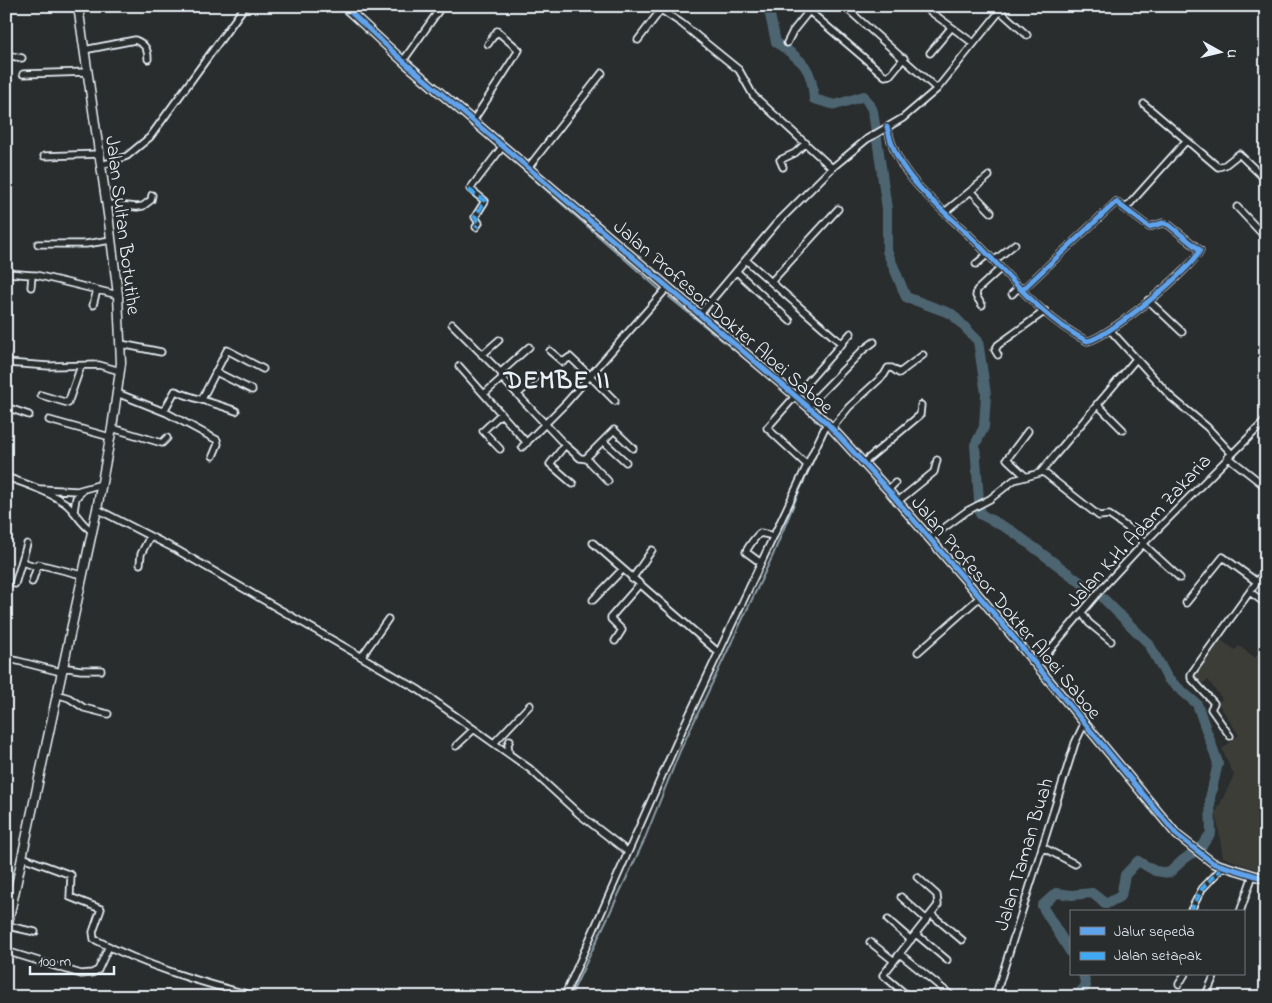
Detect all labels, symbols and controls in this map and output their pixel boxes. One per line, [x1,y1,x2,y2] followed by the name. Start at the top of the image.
[1194,28,1244,78] north arrow
[1220,48,1242,60] text: U
[96,134,147,317] street label: Jalan Sultan Botutihe
[606,214,839,422] street label: Jalan Profesor Dokter Aloei Saboe
[503,364,610,400] district label: DEMBE II
[1061,448,1219,615] street label: Jalan K.H. Adam Zakaria
[903,491,1107,727] street label: Jalan Profesor Dokter Aloei Saboe
[988,775,1062,935] street label: Jalan Taman Buah
[1070,910,1244,976] legend
[1114,921,1195,943] text: Jalur sepeda
[30,943,114,975] scale bar
[1114,945,1202,967] text: Jalan setapak
[38,951,71,973] text: 100 m

